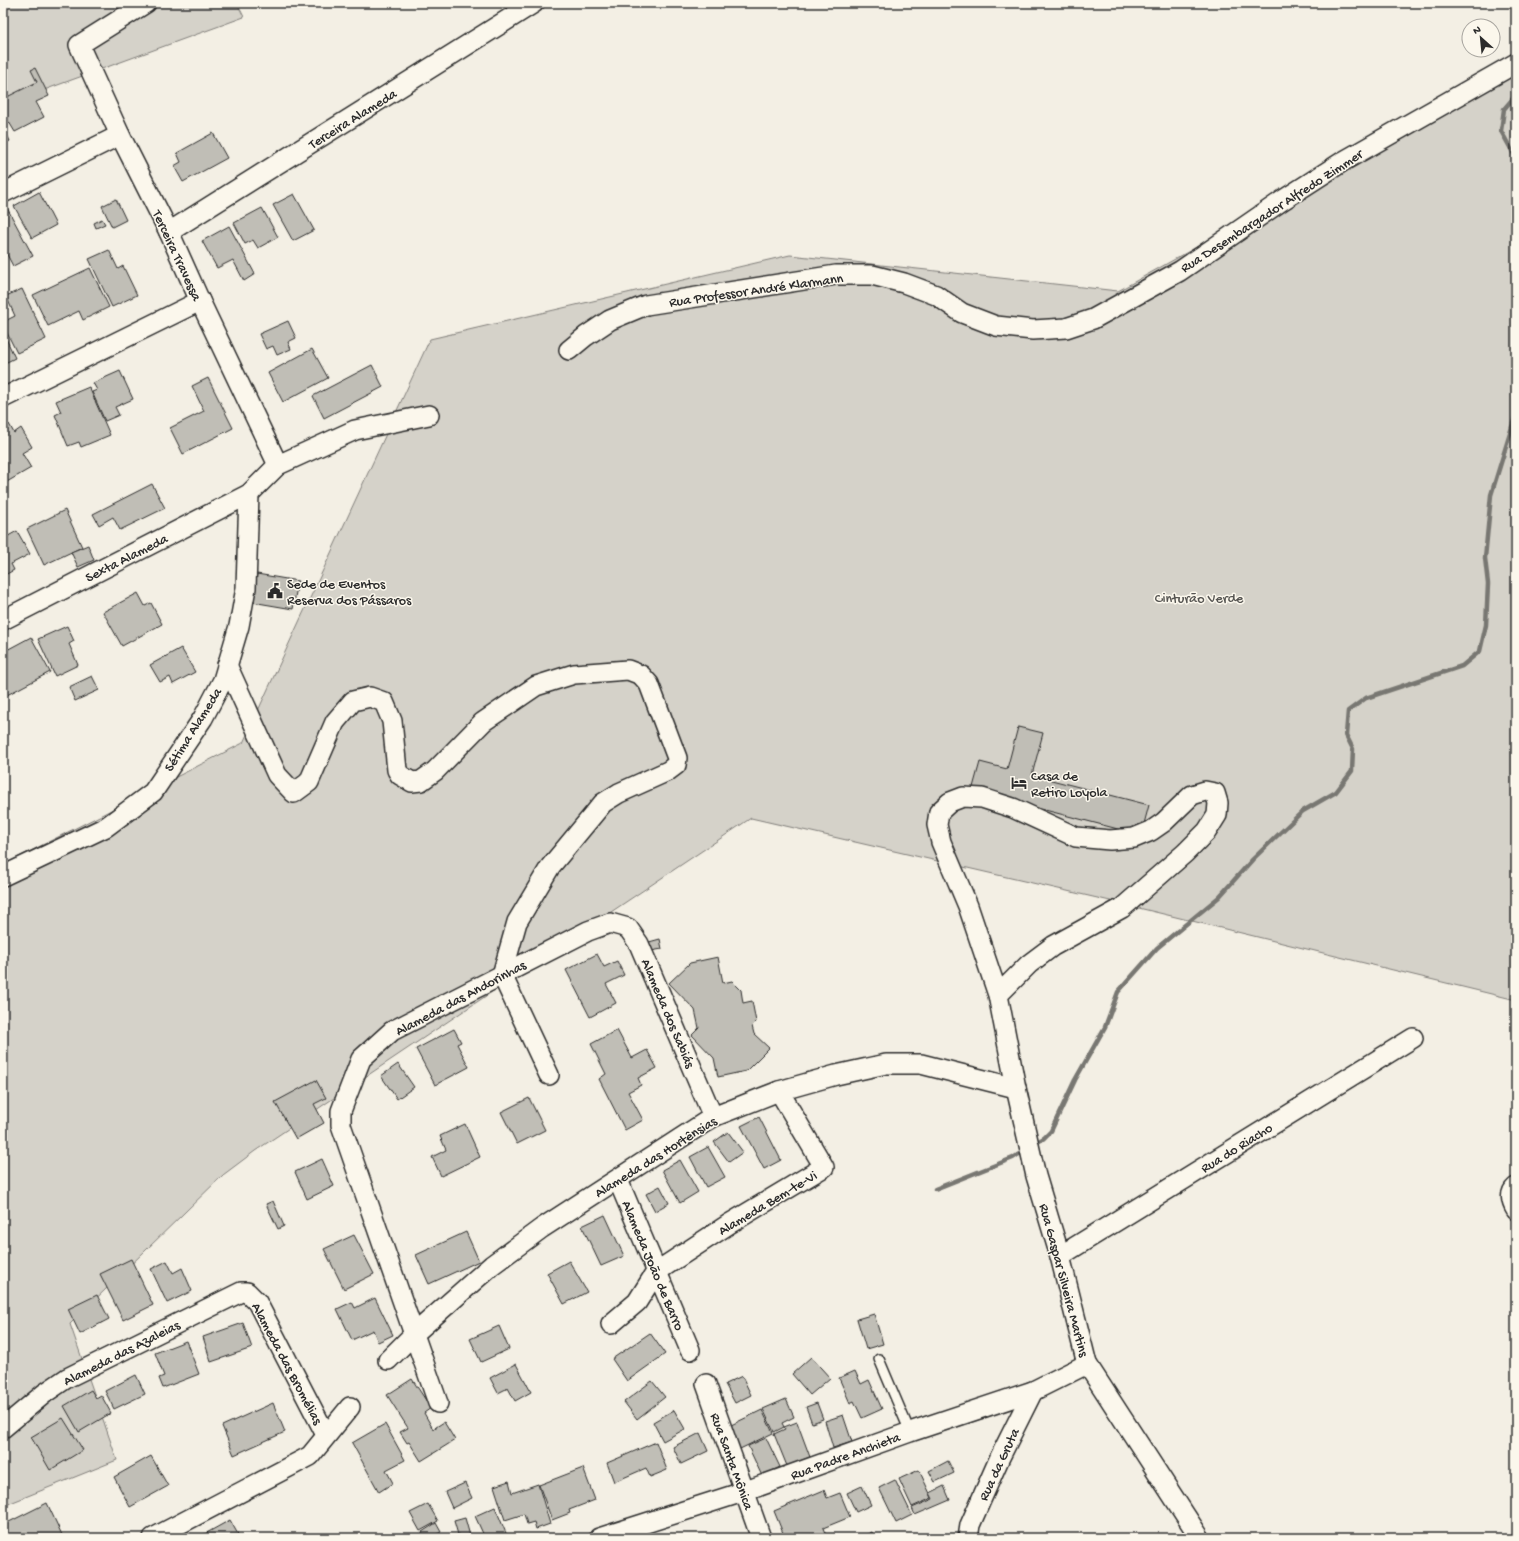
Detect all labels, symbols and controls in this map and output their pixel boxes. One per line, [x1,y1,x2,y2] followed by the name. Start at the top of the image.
[1461,18,1501,58] north arrow
[1471,24,1483,38] text: N
[305,86,402,155] street label: Terceira Alameda
[1178,146,1368,278] street label: Rua Desembargador Alfredo Zimmer
[147,207,205,305] street label: Terceira Travessa
[668,271,845,312] street label: Rua Professor André Klarmann
[83,531,172,587] street label: Sexta Alameda
[287,577,412,610] place label: Sede de Eventos Reserva dos Pássaros
[266,582,284,600] public building icon: Sede de Eventos Reserva dos Pássaros
[1155,591,1244,608] park label: Cinturão Verde
[162,684,227,775] street label: Sétima Alameda
[1031,769,1108,802] place label: Casa de Retiro Loyola
[1010,774,1028,792] hotel icon: Casa de Retiro Loyola
[393,957,530,1041] street label: Alameda das Andorinhas
[636,957,698,1072] street label: Alameda dos Sabiás
[592,1113,721,1203] street label: Alameda das Hortênsias
[1198,1120,1276,1178] street label: Rua do Riacho
[716,1168,821,1240] street label: Alameda Bem-te-Vi
[617,1198,687,1333] street label: Alameda João de Barro
[1034,1202,1091,1360] street label: Rua Gaspar Silveira Martins
[246,1300,326,1429] street label: Alameda das Bromélias
[61,1317,184,1391] street label: Alameda das Azaleias
[705,1411,756,1514] street label: Rua Santa Mônica
[976,1425,1025,1504] street label: Rua da Gruta
[789,1429,904,1485] street label: Rua Padre Anchieta

